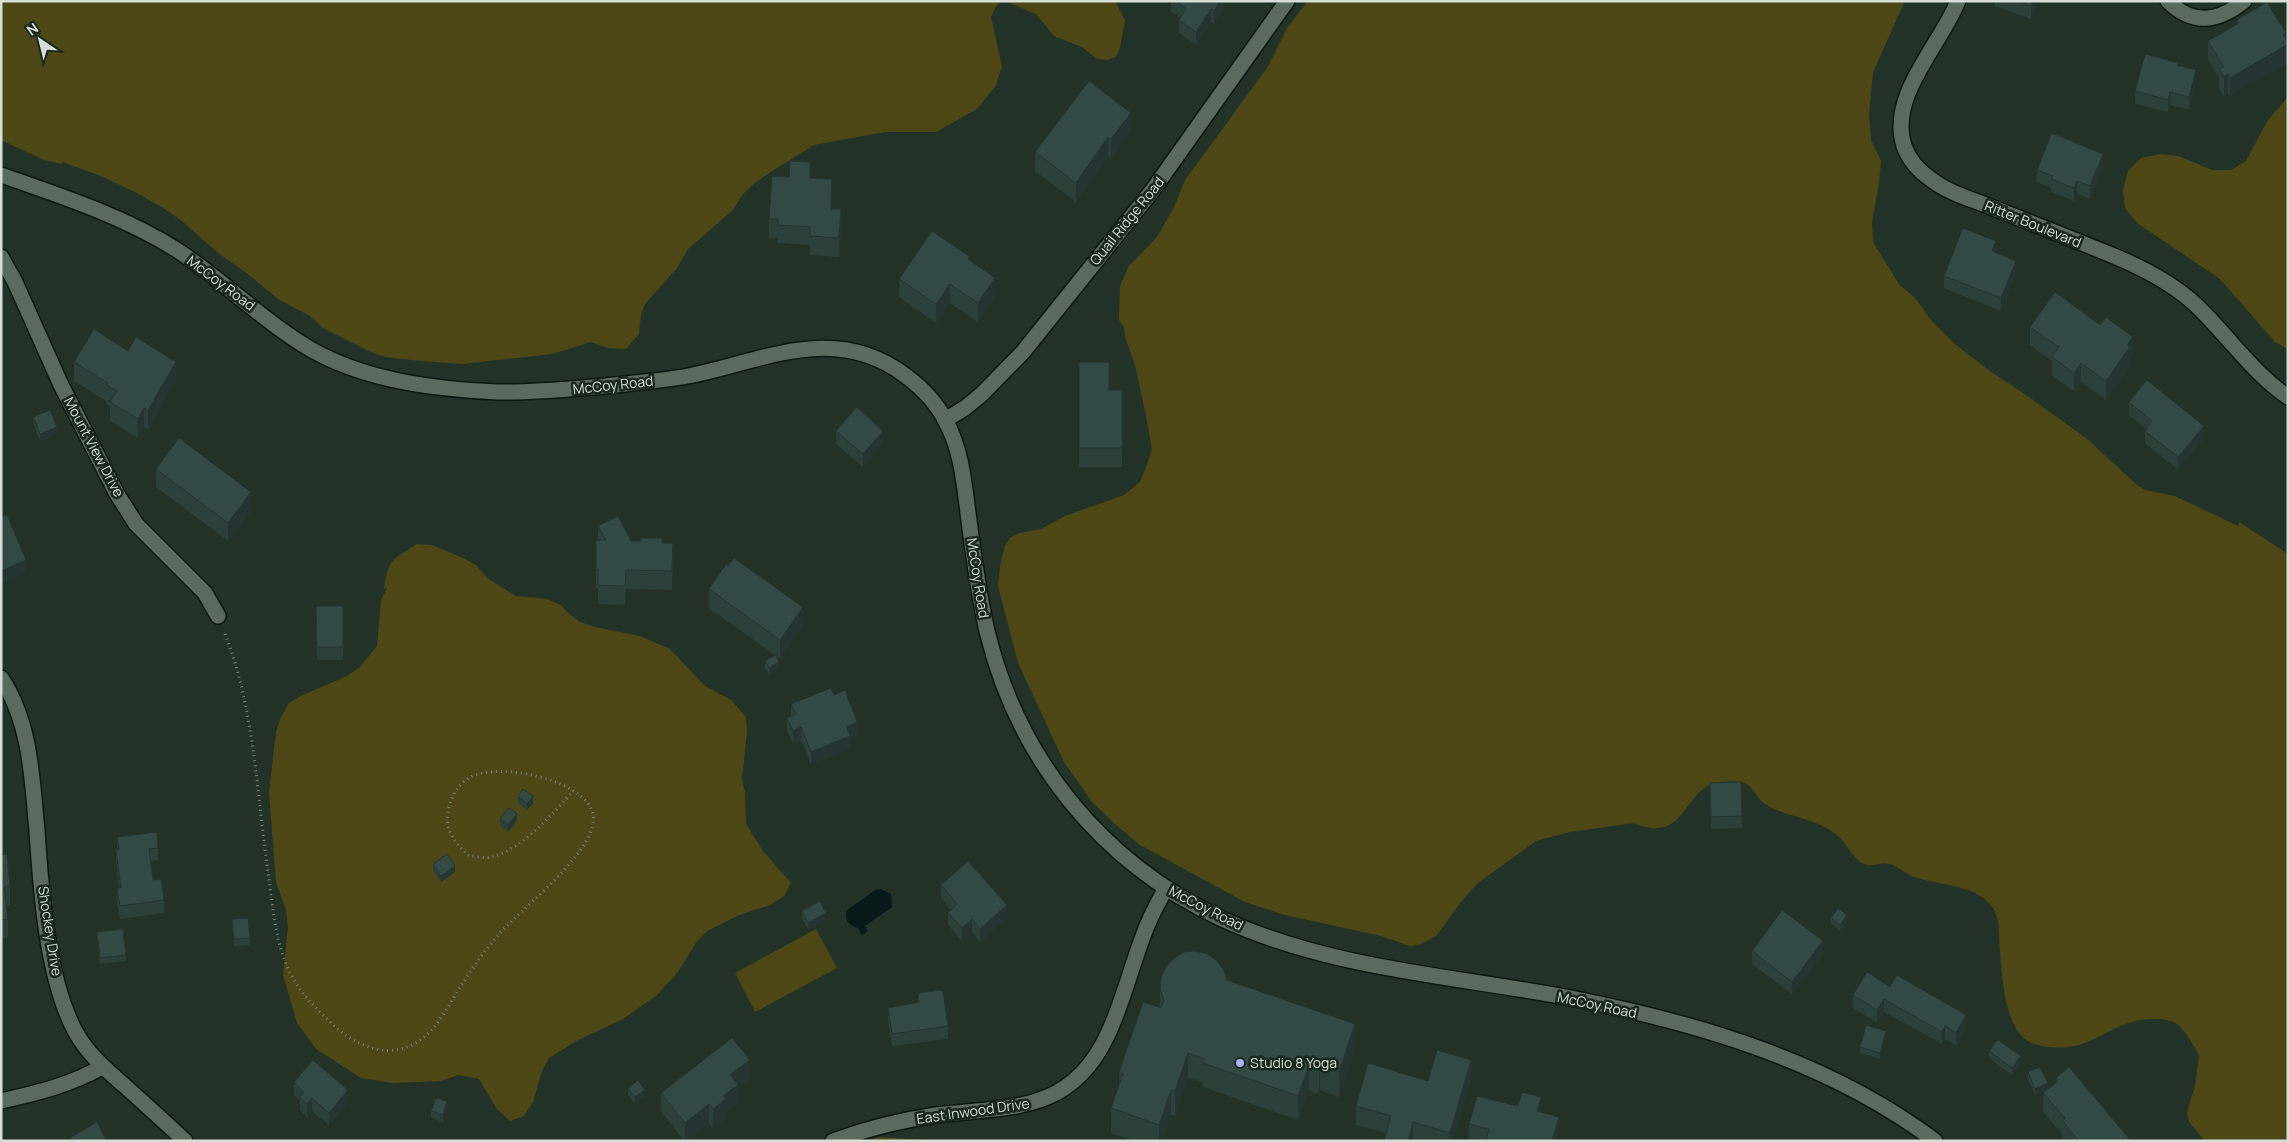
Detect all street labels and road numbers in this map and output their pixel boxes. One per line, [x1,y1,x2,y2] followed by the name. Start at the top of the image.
[1085,173,1168,269] street label: Quail Ridge Road
[1982,196,2084,252] street label: Ritter Boulevard
[183,251,259,315] street label: McCoy Road
[572,371,654,398] street label: McCoy Road
[60,393,129,500] street label: Mount View Drive
[963,536,994,619] street label: McCoy Road
[1166,881,1247,934] street label: McCoy Road
[34,885,67,977] street label: Shockey Drive
[1556,987,1639,1022] street label: McCoy Road
[915,1093,1031,1128] street label: East Inwood Drive

